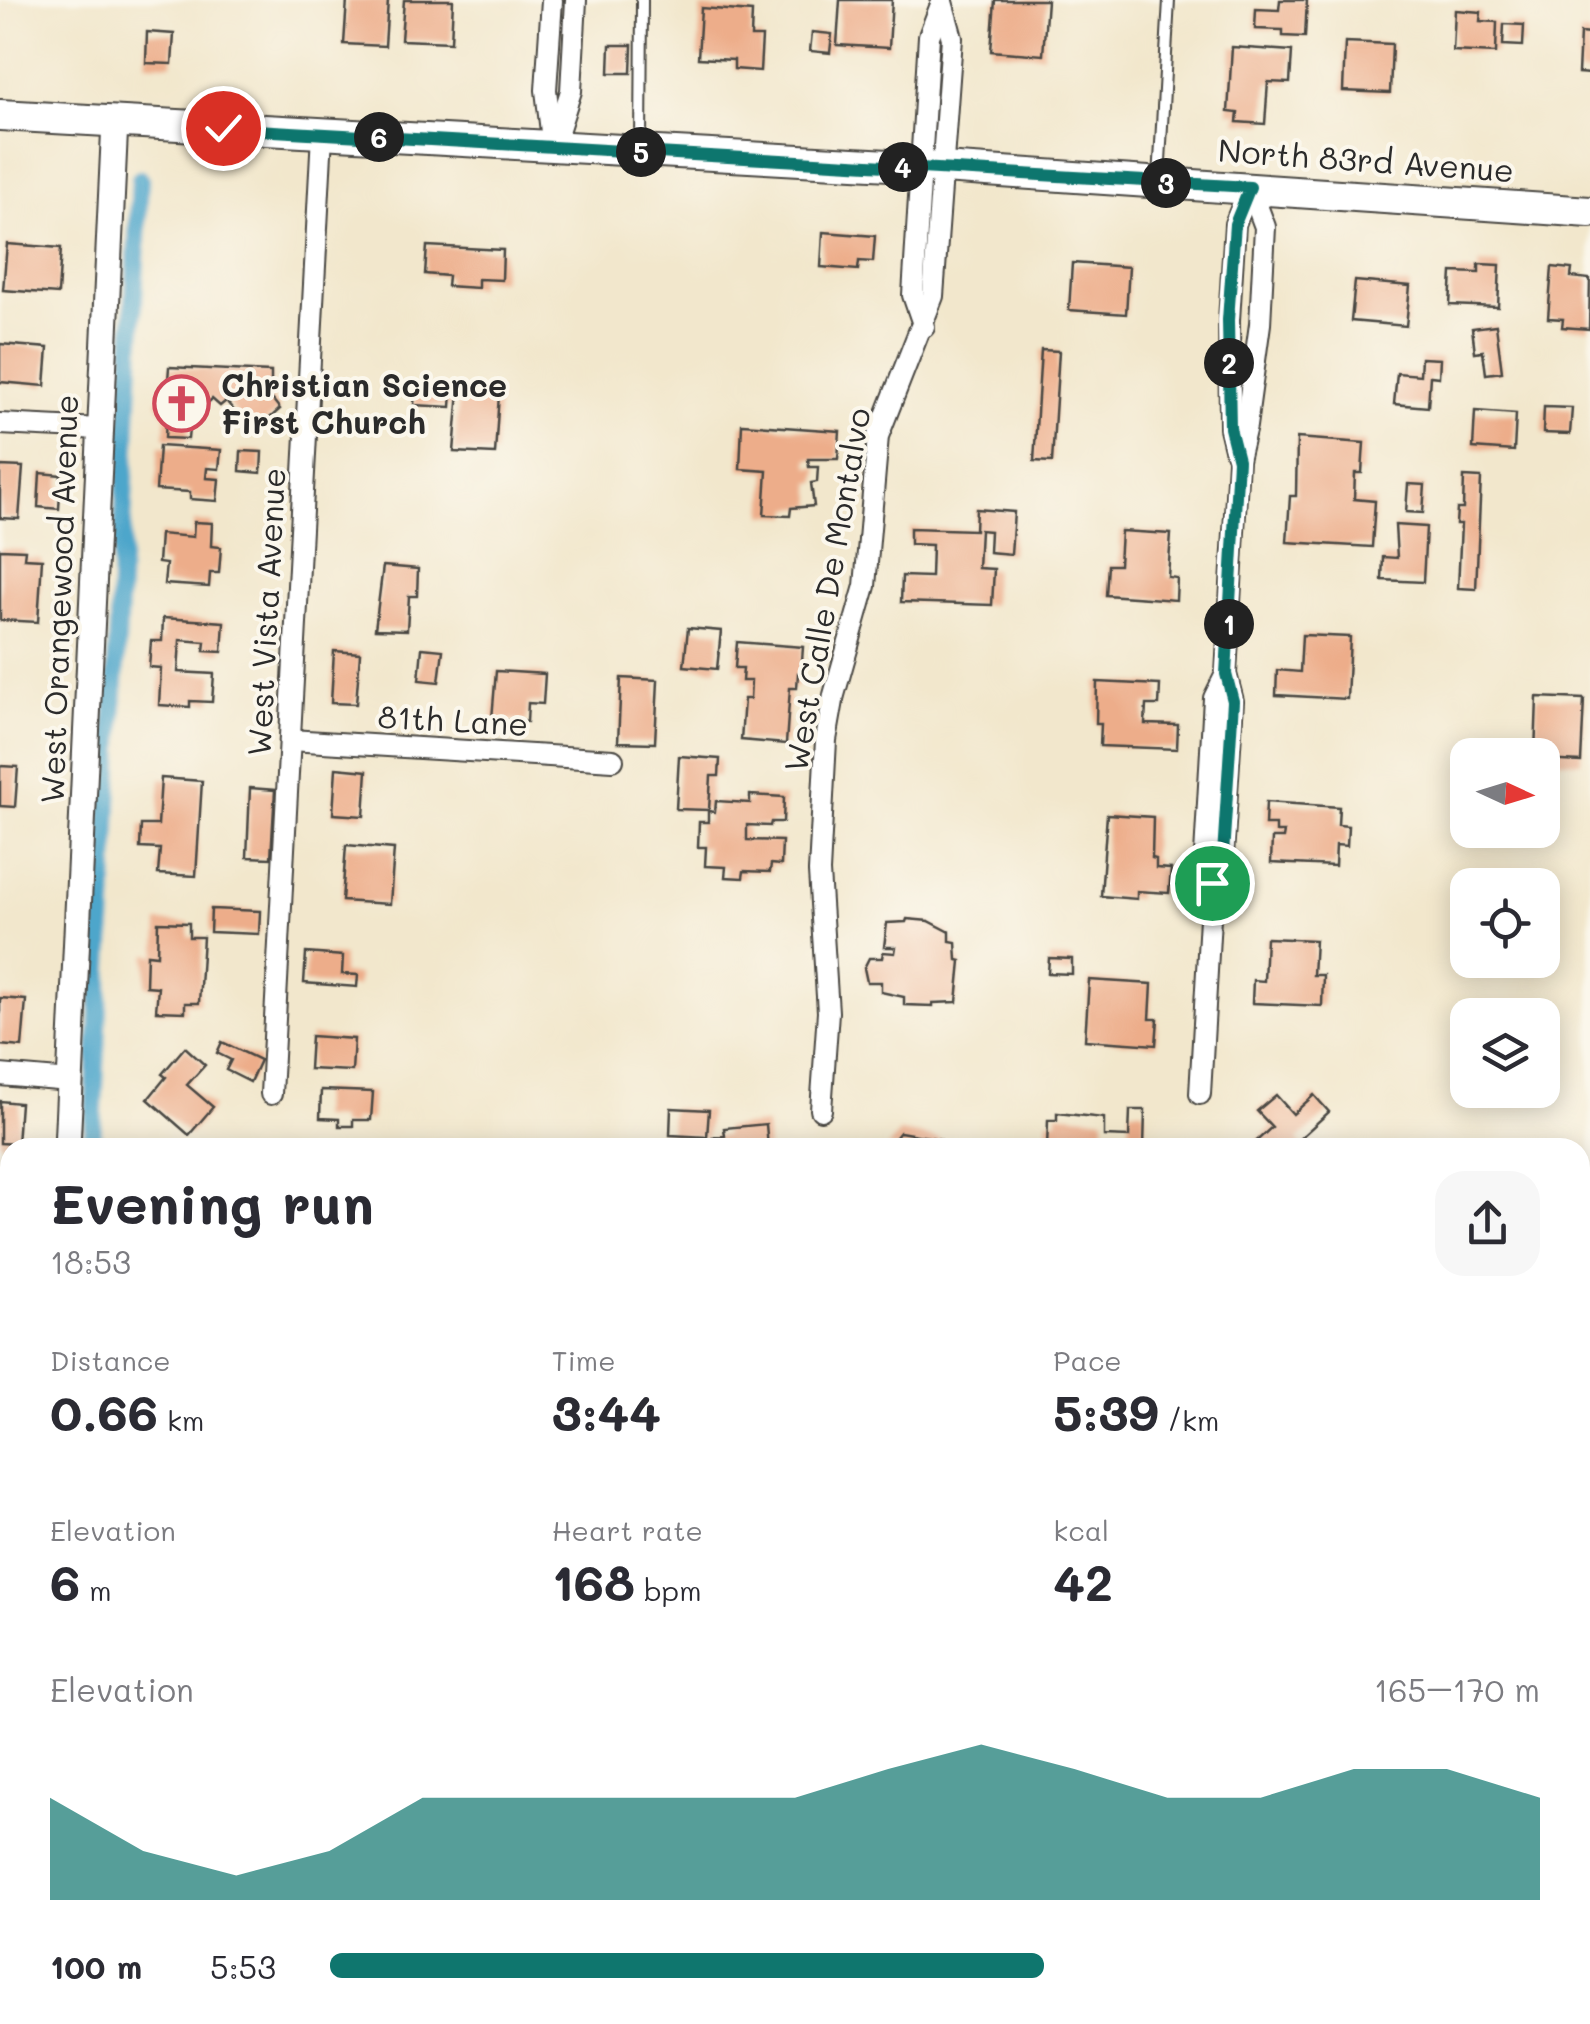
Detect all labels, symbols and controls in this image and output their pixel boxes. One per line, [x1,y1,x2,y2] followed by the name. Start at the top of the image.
[181,86,266,171] pin
[196,101,251,156] icon: check
[354,112,404,162] pin: 6
[371,119,387,155] text: 6
[616,127,666,177] pin: 5
[1217,128,1515,190] street label: North 83rd Avenue
[633,134,649,170] text: 5
[878,142,928,192] pin: 4
[894,149,912,185] text: 4
[1141,158,1191,208] pin: 3
[1158,165,1174,201] text: 3
[1204,338,1254,388] pin: 2
[1221,345,1237,381] text: 2
[221,363,507,442] place label: Christian Science First Church
[152,374,212,434] church icon: Christian Science First Church
[30,394,86,804] street label: West Orangewood Avenue
[773,404,879,775] street label: West Calle De Montalvo
[236,467,294,757] street label: West Vista Avenue
[1204,599,1254,649] pin: 1
[1223,606,1235,642] text: 1
[377,694,529,744] street label: 81th Lane
[1450,738,1560,848] north arrow
[1450,738,1560,1108] map controls
[1170,841,1255,926] pin
[1185,856,1240,911] icon: arrive
[1450,868,1560,978] button: locate
[1450,998,1560,1108] button: layers
[50,1166,374,1238] text: Evening run
[1435,1171,1540,1276] button: share
[50,1240,131,1282] text: 18:53
[50,1342,171,1378] text: Distance
[552,1342,615,1378] text: Time
[1053,1342,1122,1378] text: Pace
[50,1378,158,1444] text: 0.66
[552,1378,661,1444] text: 3:44
[1053,1378,1158,1444] text: 5:39
[158,1402,204,1438] text: km
[1158,1402,1219,1438] text: /km
[50,1512,176,1548] text: Elevation
[552,1512,703,1548] text: Heart rate
[1053,1512,1109,1548] text: kcal
[50,1548,80,1614] text: 6
[552,1548,635,1614] text: 168
[1053,1548,1113,1614] text: 42
[80,1572,112,1608] text: m
[635,1572,701,1608] text: bpm
[50,1668,194,1710] text: Elevation
[1374,1668,1540,1710] text: 165–170 m
[50,1945,142,1987] text: 100 m
[210,1945,276,1987] text: 5:53

